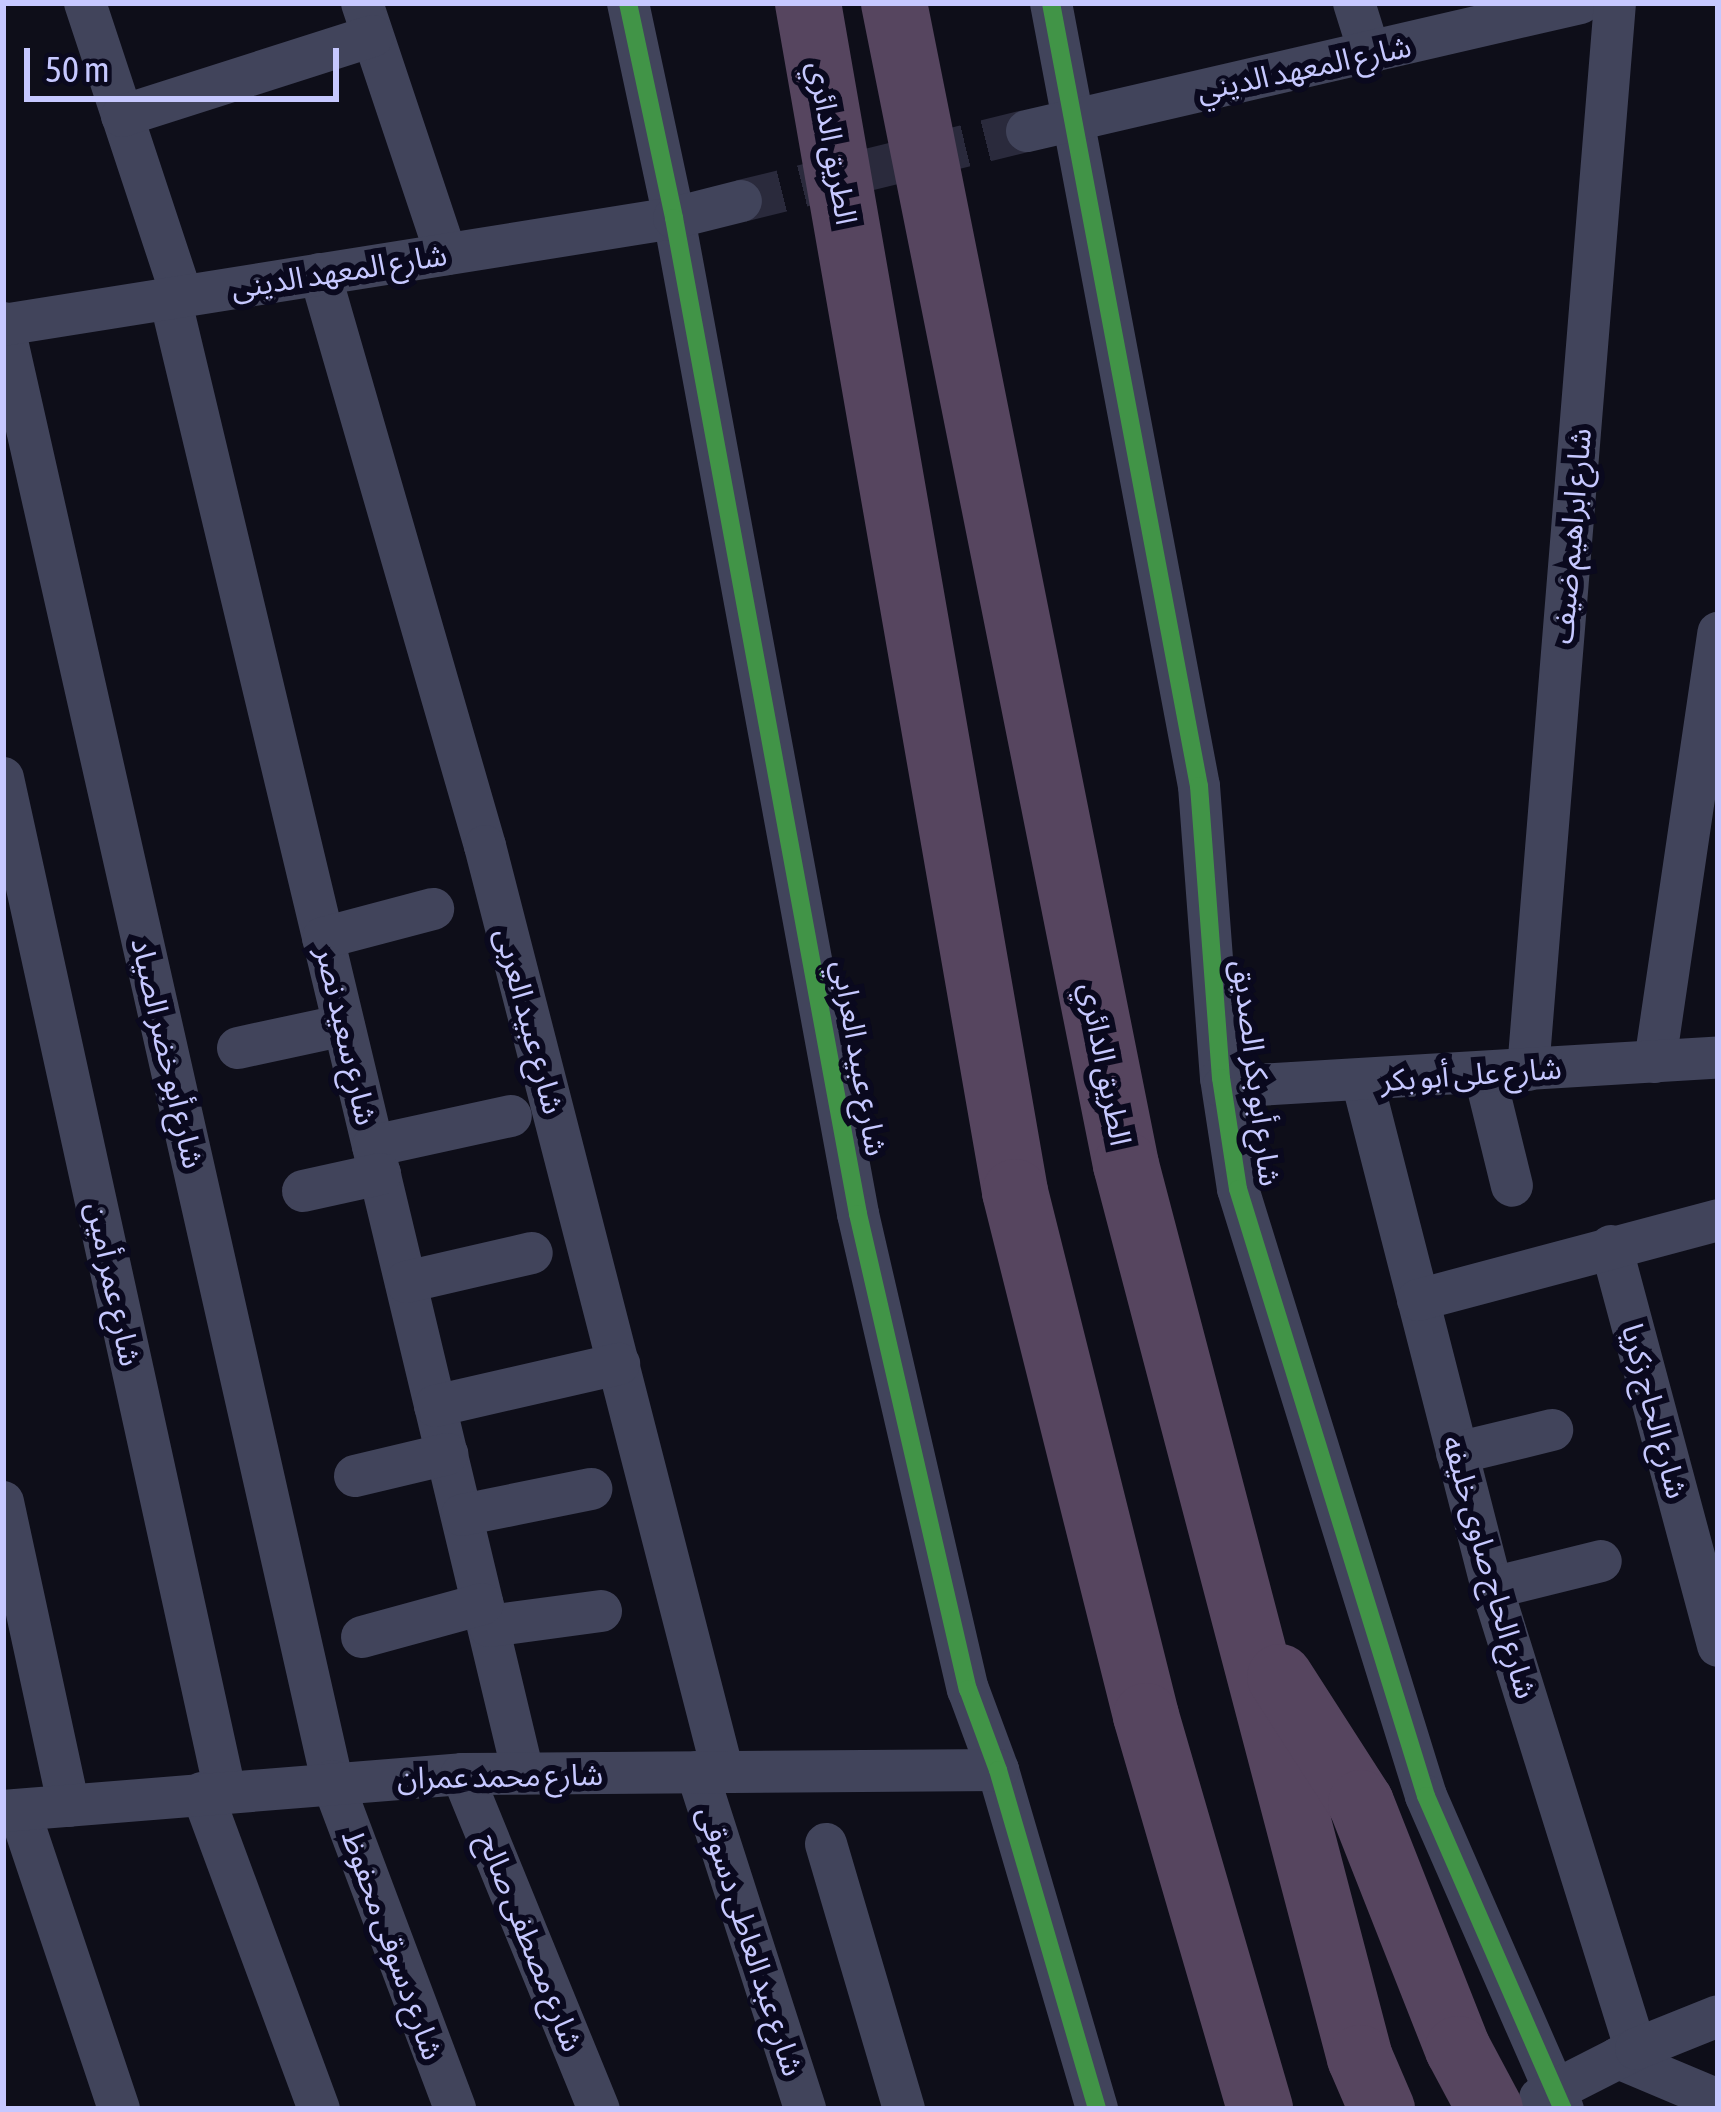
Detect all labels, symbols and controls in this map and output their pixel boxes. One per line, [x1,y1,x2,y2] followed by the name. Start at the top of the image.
[30,24,345,98] scale bar
[1194,28,1414,108] street label: شارع المعهد الديني
[45,48,110,90] text: 50 m
[801,58,865,228] street label: الطريق الدائري
[229,236,449,306] street label: شارع المعهد الدينى
[1544,427,1598,645] street label: شارع ابراهيم ضيف
[488,924,572,1118] street label: شارع عبيد العربى
[124,934,212,1172] street label: شارع أبو خضر الصياد
[309,944,385,1128] street label: شارع سعيد نصر
[825,957,895,1159] street label: شارع عبيد العرابي
[1225,958,1289,1188] street label: شارع أبو بكر الصديق
[1073,979,1139,1149] street label: الطريق الدائري
[1379,1050,1563,1098] street label: شارع على أبو بكر
[79,1199,149,1369] street label: شارع عمر أمين
[1614,1320,1696,1502] street label: شارع الحاج زكريا
[1435,1431,1545,1703] street label: شارع الحاج صاوى خليفه
[397,1756,603,1796] street label: شارع محمد عمران
[690,1802,812,2080] street label: شارع عبد العاطى دسوقى
[335,1825,451,2065] street label: شارع دسوقى محفوظ
[471,1828,591,2056] street label: شارع مصطفى صالح

